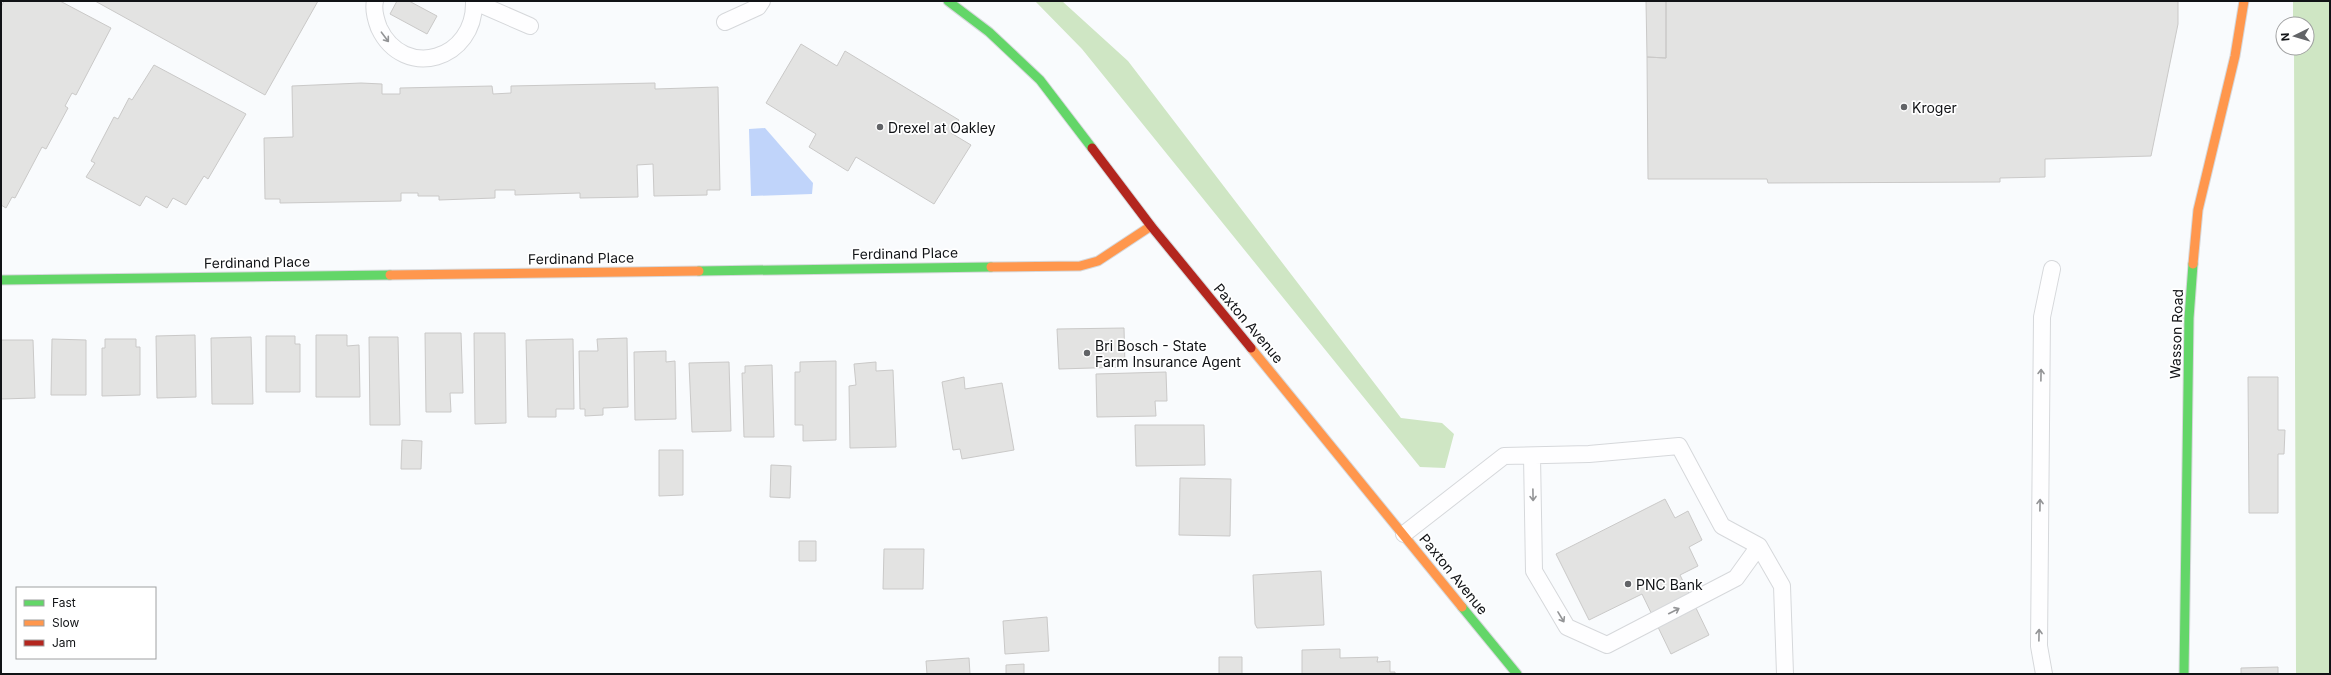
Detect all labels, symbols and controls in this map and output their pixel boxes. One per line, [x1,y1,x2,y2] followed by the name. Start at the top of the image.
[2275,16,2315,56] north arrow
[381,32,389,43] one-way arrow
[2278,32,2292,42] text: N
[1912,99,1957,116] place label: Kroger
[1899,102,1909,112] marker: Kroger
[888,119,996,136] place label: Drexel at Oakley
[875,122,885,132] marker: Drexel at Oakley
[852,244,958,262] street label: Ferdinand Place
[528,249,634,267] street label: Ferdinand Place
[204,253,310,271] street label: Ferdinand Place
[1211,280,1287,366] street label: Paxton Avenue
[2166,289,2186,379] street label: Wasson Road
[1095,337,1241,370] place label: Bri Bosch - State Farm Insurance Agent
[1082,348,1092,358] marker: Bri Bosch - State Farm Insurance Agent
[2037,369,2045,382] one-way arrow
[1529,488,1537,501] one-way arrow
[2036,499,2044,512] one-way arrow
[1416,530,1492,618] street label: Paxton Avenue
[1636,576,1703,593] place label: PNC Bank
[1623,579,1633,589] marker: PNC Bank
[16,587,156,659] legend
[52,595,76,610] text: Fast
[1667,606,1679,614] one-way arrow
[1558,611,1566,623] one-way arrow
[52,615,80,630] text: Slow
[2035,629,2043,642] one-way arrow
[52,635,76,650] text: Jam

